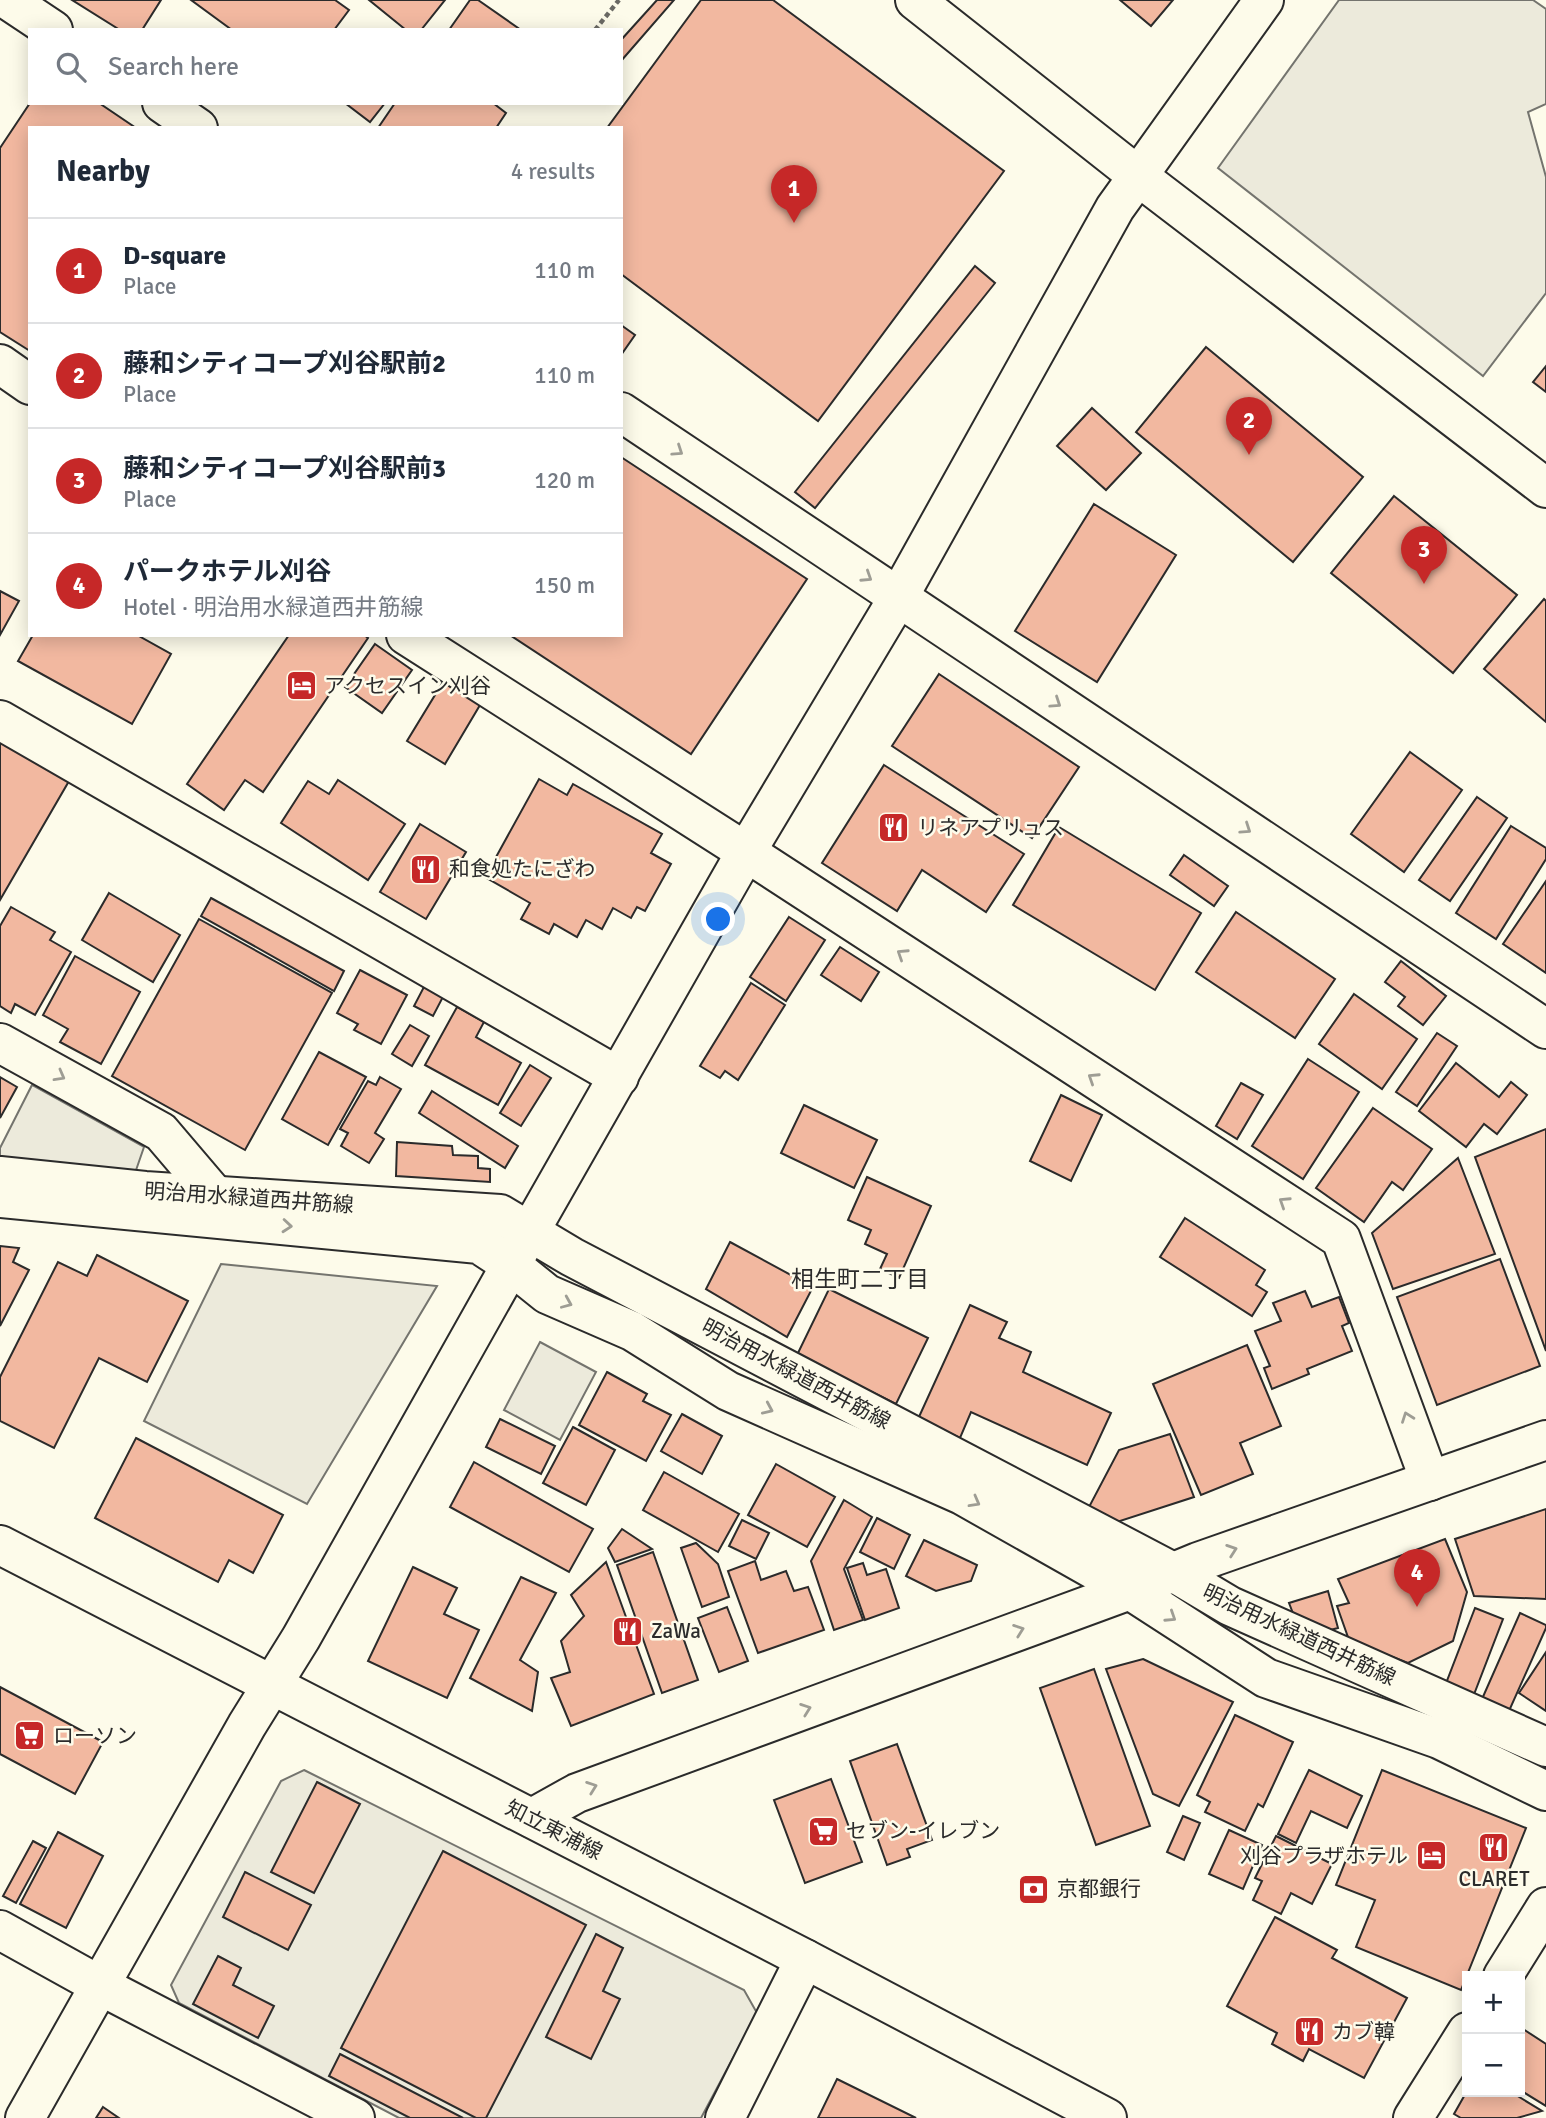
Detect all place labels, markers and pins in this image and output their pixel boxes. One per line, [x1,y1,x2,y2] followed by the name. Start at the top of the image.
[771,165,817,223] pin: 1
[1226,397,1272,455] pin: 2
[1401,526,1447,584] pin: 3
[284,669,318,703] hotel icon: アクセスイン刈谷
[324,673,491,699] place label: アクセスイン刈谷
[877,811,911,845] restaurant icon: リネアプリュス
[917,815,1064,841] place label: リネアプリュス
[409,852,443,886] restaurant icon: 和食処たにざわ
[449,856,596,882] place label: 和食処たにざわ
[1394,1549,1440,1607] pin: 4
[611,1614,645,1648] restaurant icon: ZaWa
[651,1618,701,1644] place label: ZaWa
[13,1719,47,1753] supermarket icon: ローソン
[53,1723,137,1749] place label: ローソン
[806,1814,840,1848] supermarket icon: セブン-イレブン
[846,1818,1000,1844] place label: セブン-イレブン
[1477,1830,1511,1864] restaurant icon: CLARET
[1414,1839,1448,1873] hotel icon: 刈谷プラザホテル
[1240,1843,1408,1869] place label: 刈谷プラザホテル
[1458,1866,1530,1892] place label: CLARET
[1017,1872,1051,1906] bank icon: 京都銀行
[1057,1876,1141,1902] place label: 京都銀行
[1292,2015,1326,2049] restaurant icon: カブ韓
[1332,2019,1395,2045] place label: カブ韓

